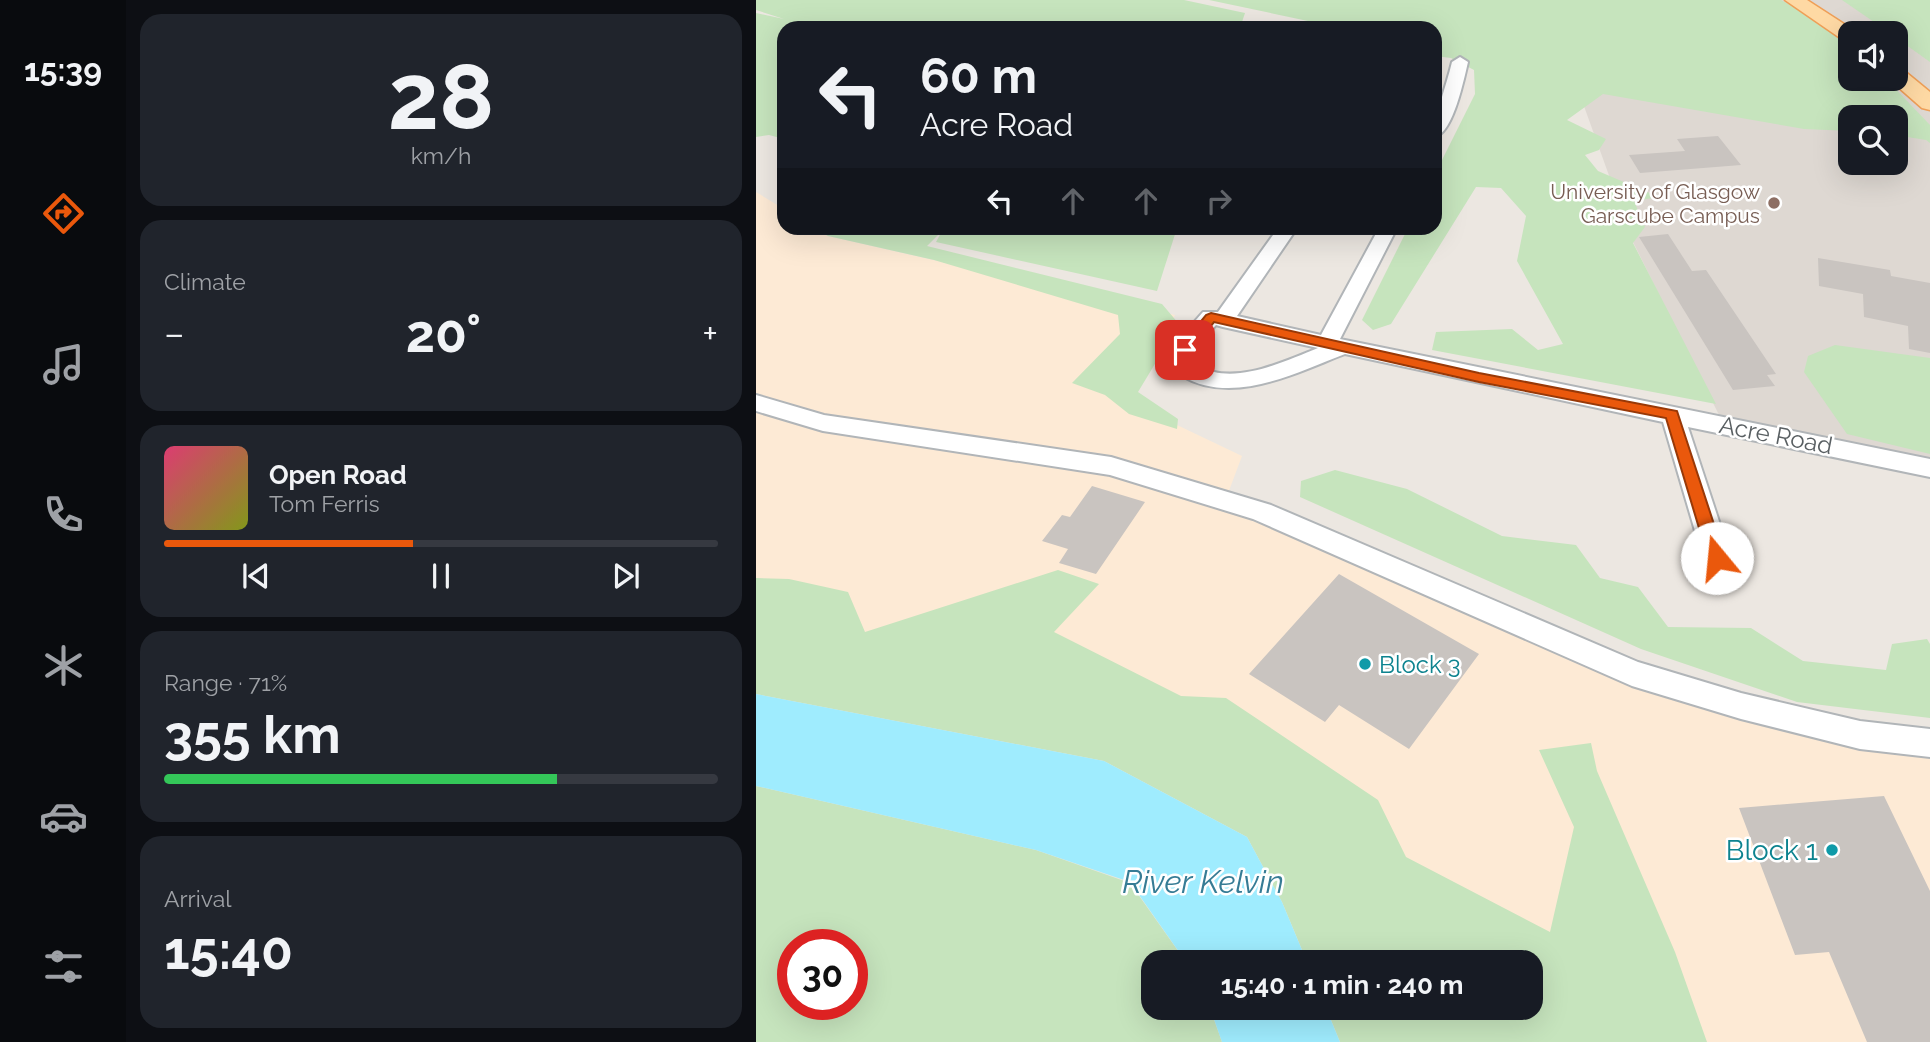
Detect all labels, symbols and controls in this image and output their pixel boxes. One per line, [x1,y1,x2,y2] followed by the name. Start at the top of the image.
[1838,21,1908,175] map controls
[1838,21,1908,91] button: sound
[388,43,494,150] text: 28
[920,47,1037,104] text: 60 m
[805,49,896,140] icon: left
[24,51,102,88] text: 15:39
[1838,105,1908,175] button: search
[920,106,1073,143] text: Acre Road
[411,142,471,169] text: km/h
[1550,179,1760,228] place label: University of Glasgow Garscube Campus
[981,182,1019,220] icon: left
[1054,182,1092,220] icon: ahead
[1127,182,1165,220] icon: ahead
[1200,182,1238,220] icon: right
[39,189,88,238] icon: directions
[1766,195,1782,211] marker: University of Glasgow Garscube Campus
[164,268,246,295] text: Climate
[406,303,481,364] text: 20°
[164,311,184,356] text: −
[702,311,718,356] text: +
[1155,320,1215,380] pin
[1166,331,1204,369] icon: arrive
[39,340,88,389] icon: music
[1717,410,1835,460] street label: Acre Road
[269,460,407,490] text: Open Road
[39,490,88,539] icon: phone
[269,490,380,517] text: Tom Ferris
[1680,521,1754,595] position arrow
[237,557,275,595] icon: previous
[422,557,460,595] icon: pause
[607,557,645,595] icon: next
[39,641,88,690] icon: climate
[1379,650,1461,679] place label: Block 3
[1357,656,1373,672] marker: Block 3
[164,669,287,696] text: Range · 71%
[164,704,341,765] text: 355 km
[39,792,88,841] icon: car
[1726,834,1818,867] place label: Block 1
[1824,842,1840,858] marker: Block 1
[1122,863,1284,900] water label: River Kelvin
[164,885,231,912] text: Arrival
[164,920,293,981] text: 15:40
[777,929,868,1020] speed limit sign: 30
[39,942,88,991] icon: filters
[1221,970,1463,1000] text: 15:40 · 1 min · 240 m

